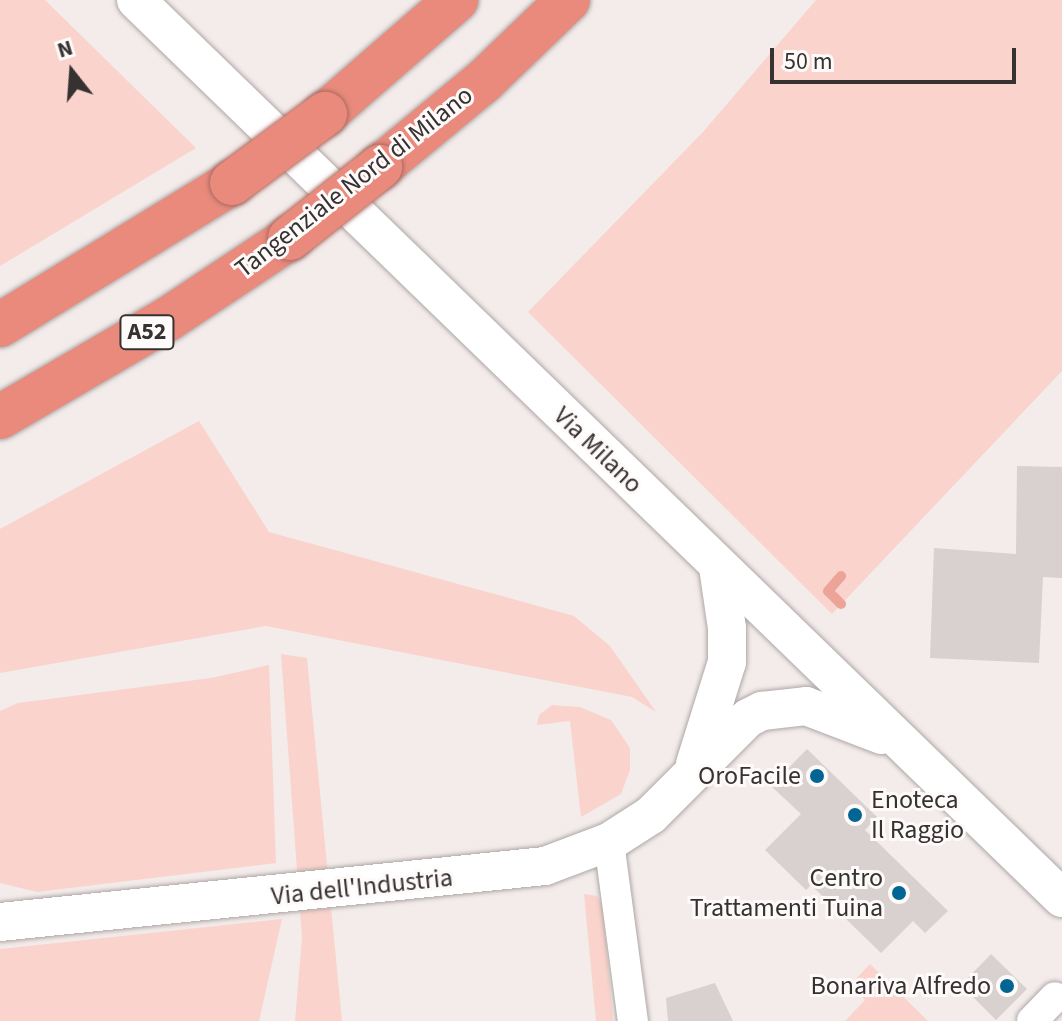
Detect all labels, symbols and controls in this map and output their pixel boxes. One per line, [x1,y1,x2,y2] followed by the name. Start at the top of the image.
[32,32,112,112] north arrow
[53,32,77,66] text: N
[774,32,1020,82] scale bar
[784,44,833,79] text: 50 m
[229,79,479,285] street label: Tangenziale Nord di Milano
[119,312,175,352] road number: A52
[547,400,649,500] street label: Via Milano
[698,760,801,792] place label: OroFacile
[808,767,826,785] marker: OroFacile
[871,784,964,846] place label: Enoteca Il Raggio
[846,806,864,824] marker: Enoteca Il Raggio
[270,862,454,912] street label: Via dell'Industria
[690,862,883,924] place label: Centro Trattamenti Tuina
[890,884,908,902] marker: Centro Trattamenti Tuina
[810,970,991,1002] place label: Bonariva Alfredo
[998,977,1016,995] marker: Bonariva Alfredo

